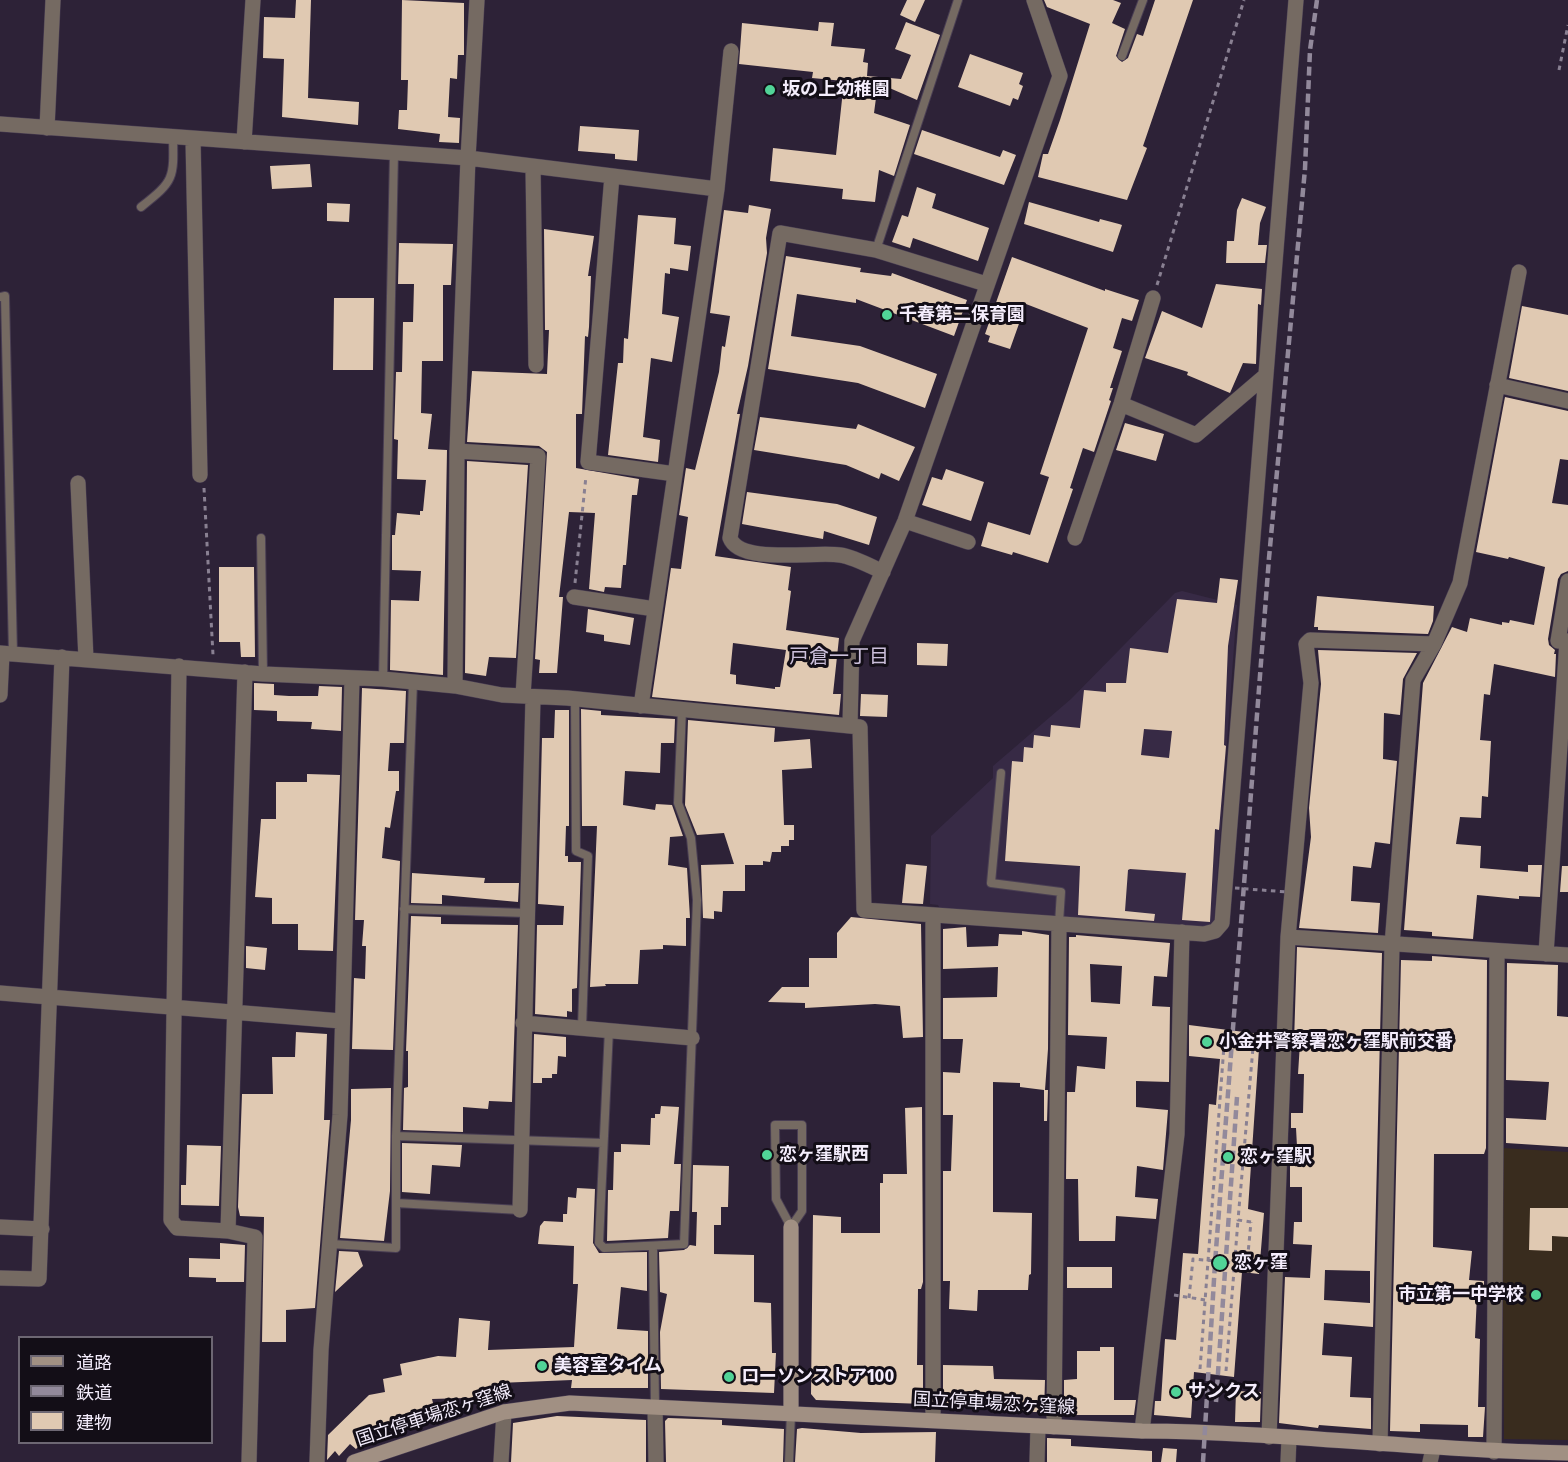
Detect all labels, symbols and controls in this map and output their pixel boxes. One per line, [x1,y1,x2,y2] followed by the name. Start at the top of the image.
[782,79,890,101] place label: 坂の上幼稚園
[763,83,777,97] marker: 坂の上幼稚園
[899,304,1025,326] place label: 千春第二保育園
[880,308,894,322] marker: 千春第二保育園
[789,645,889,669] district label: 戸倉一丁目
[1219,1031,1453,1053] place label: 小金井警察署恋ヶ窪駅前交番
[1200,1035,1214,1049] marker: 小金井警察署恋ヶ窪駅前交番
[779,1144,869,1166] place label: 恋ヶ窪駅西
[1240,1146,1312,1168] place label: 恋ヶ窪駅
[760,1148,774,1162] marker: 恋ヶ窪駅西
[1221,1150,1235,1164] marker: 恋ヶ窪駅
[1234,1252,1288,1274] place label: 恋ヶ窪
[1211,1254,1229,1272] marker: 恋ヶ窪
[1398,1284,1524,1306] place label: 市立第一中学校
[1529,1288,1543,1302] marker: 市立第一中学校
[18,1336,213,1444] legend
[76,1352,112,1374] text: 道路
[554,1355,662,1377] place label: 美容室タイム
[535,1359,549,1373] marker: 美容室タイム
[741,1366,894,1388] place label: ローソンストア100
[722,1370,736,1384] marker: ローソンストア100
[354,1381,514,1451] street label: 国立停車場恋ヶ窪線
[1188,1381,1260,1403] place label: サンクス
[76,1382,112,1404] text: 鉄道
[1169,1385,1183,1399] marker: サンクス
[913,1389,1075,1419] street label: 国立停車場恋ヶ窪線
[76,1412,112,1434] text: 建物

